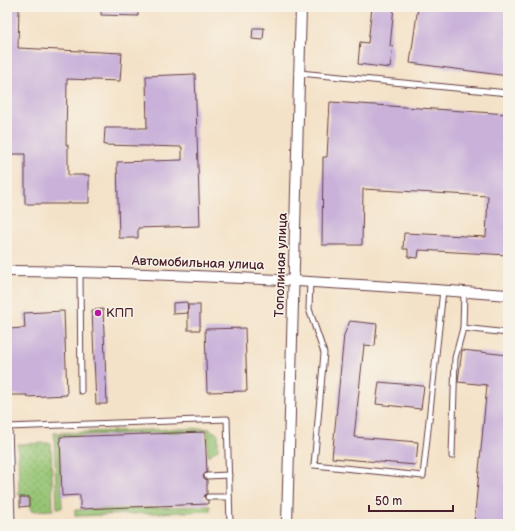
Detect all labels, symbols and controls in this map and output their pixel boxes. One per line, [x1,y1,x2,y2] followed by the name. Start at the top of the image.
[271,212,291,318] street label: Тополиная улица
[130,253,265,273] street label: Автомобильная улица
[106,305,134,321] place label: КПП
[93,308,103,318] marker: КПП
[369,487,453,513] scale bar
[375,494,402,509] text: 50 m

